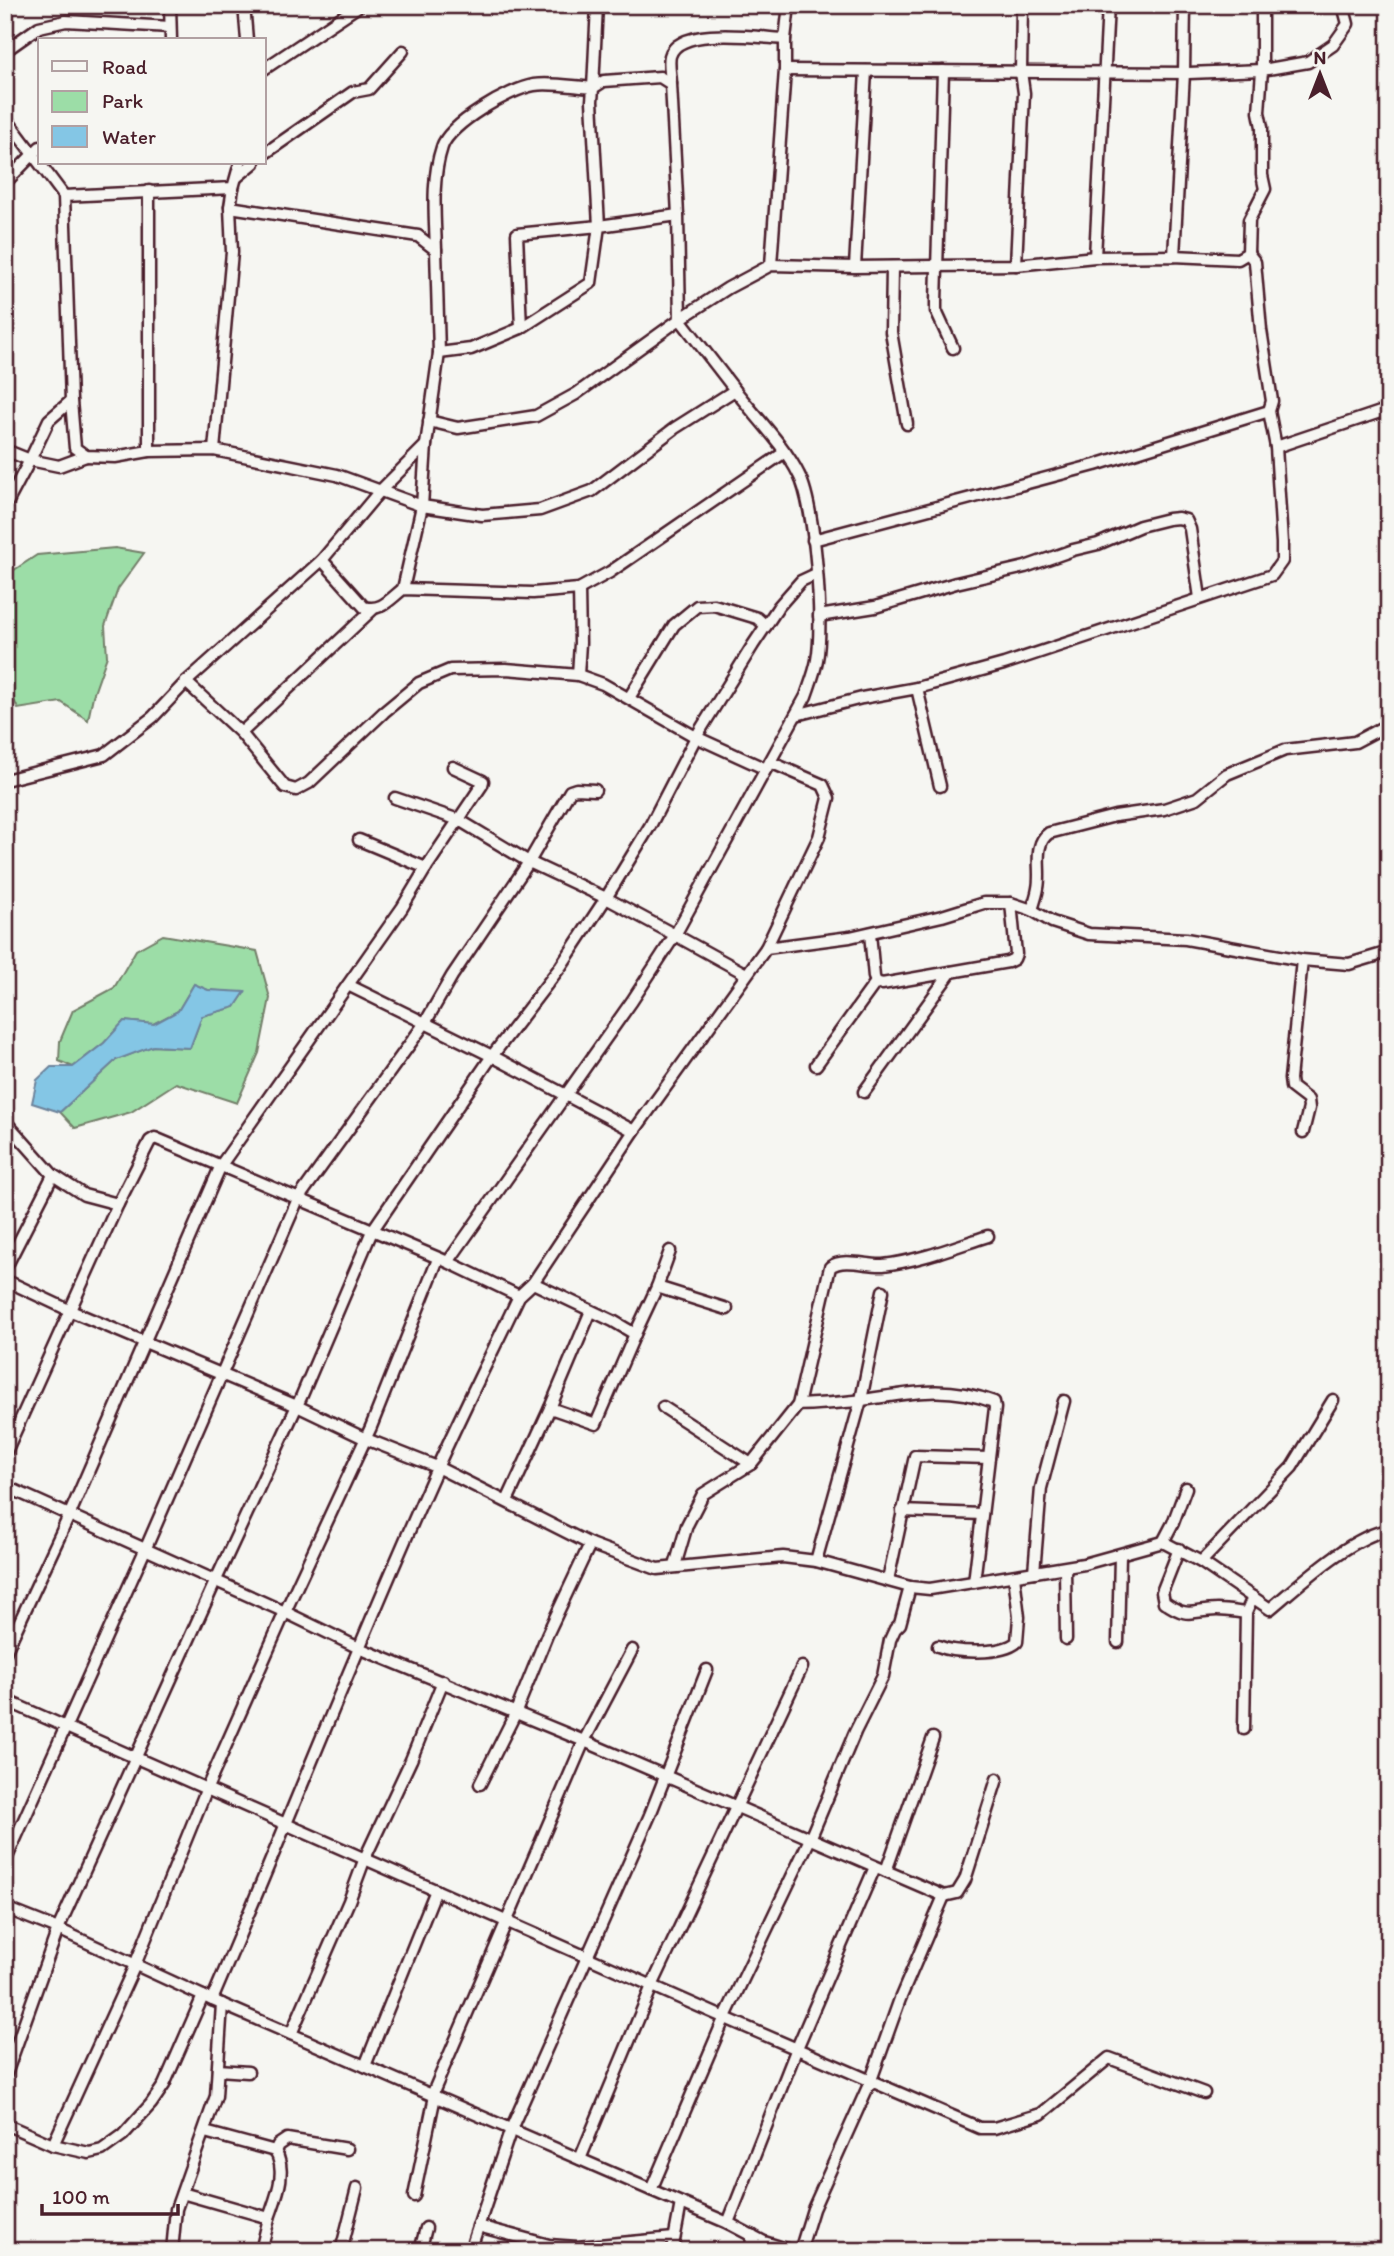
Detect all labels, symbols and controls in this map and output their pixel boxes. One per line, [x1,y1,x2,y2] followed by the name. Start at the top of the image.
[38,38,266,164] legend
[1286,38,1356,108] north arrow
[1314,46,1326,69] text: N
[102,54,148,79] text: Road
[102,88,144,113] text: Park
[102,124,156,149] text: Water
[42,2172,178,2216] scale bar
[52,2184,110,2209] text: 100 m

